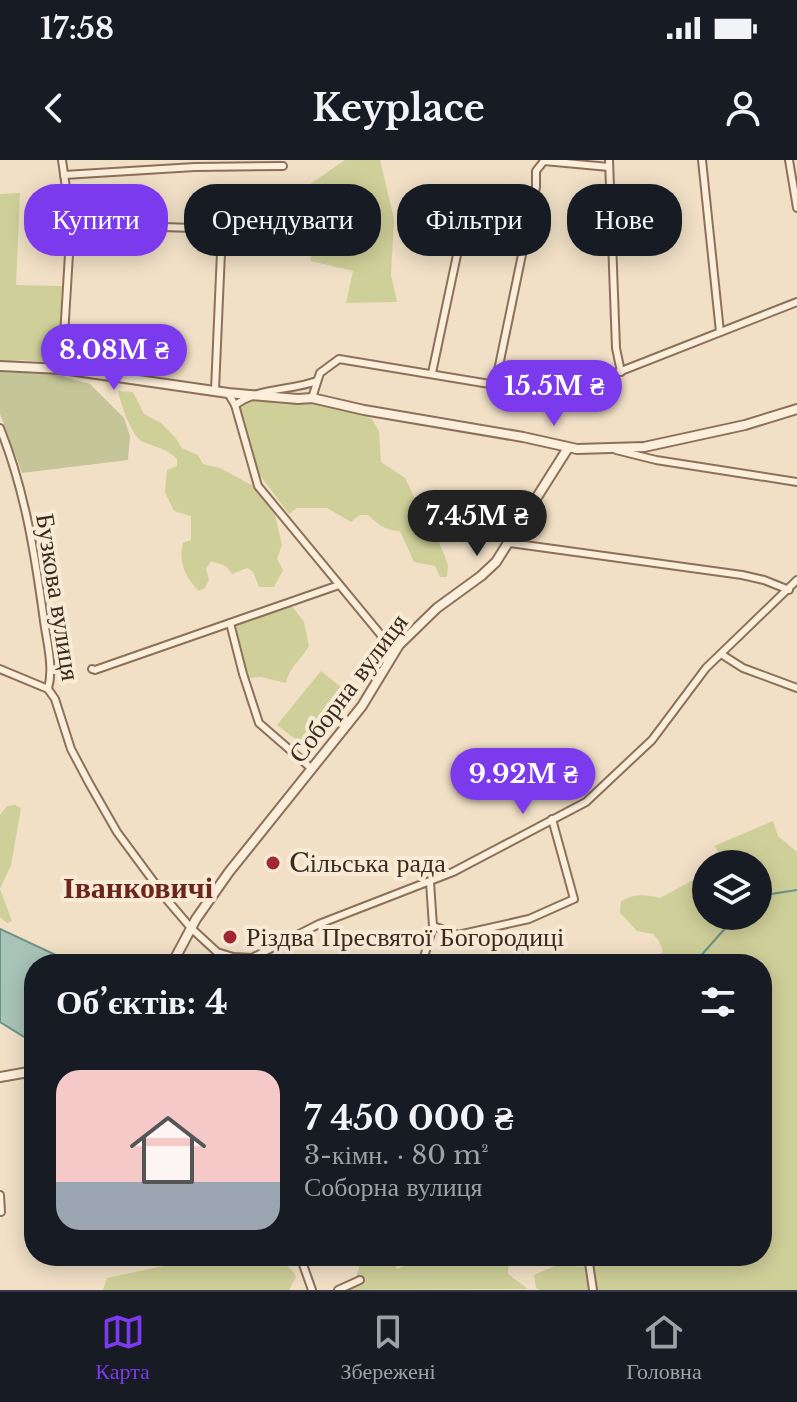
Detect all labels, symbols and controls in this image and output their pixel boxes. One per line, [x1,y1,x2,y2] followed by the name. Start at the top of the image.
[40,10,114,47] text: 17:58
[32,86,76,130] icon: back
[312,86,485,131] text: Keyplace
[721,86,765,130] icon: person
[24,184,168,256] chip: Купити
[184,184,381,256] chip: Орендувати
[397,184,551,256] chip: Фільтри
[567,184,682,256] chip: Нове
[40,324,188,392] pin: 8.08M ₴
[59,334,169,366] text: 8.08M ₴
[480,360,628,428] pin: 15.5M ₴
[504,370,604,402] text: 15.5M ₴
[403,490,551,558] pin: 7.45M ₴
[426,500,528,532] text: 7.45M ₴
[29,511,87,683] street label: Бузкова вулиця
[282,607,415,769] street label: Соборна вулиця
[449,748,597,816] pin: 9.92M ₴
[468,758,578,790] text: 9.92M ₴
[289,847,446,879] place label: Cільська рада
[692,850,772,930] map controls
[692,850,772,930] button: layers
[264,854,282,872] marker: Cільська рада
[63,869,213,906] district label: Іванковичі
[246,921,564,953] place label: Різдва Пресвятої Богородиці
[221,928,239,946] marker: Різдва Пресвятої Богородиці
[696,980,740,1024] icon: filters
[56,981,228,1023] text: Об’єктів: 4
[304,1097,513,1139] text: 7 450 000 ₴
[120,1102,216,1198] icon: home
[304,1139,489,1171] text: 3-кімн. · 80 m²
[304,1171,483,1203] text: Соборна вулиця
[95,1310,150,1385] tab: Карта
[341,1310,436,1385] tab: Збережені
[626,1310,702,1385] tab: Головна

